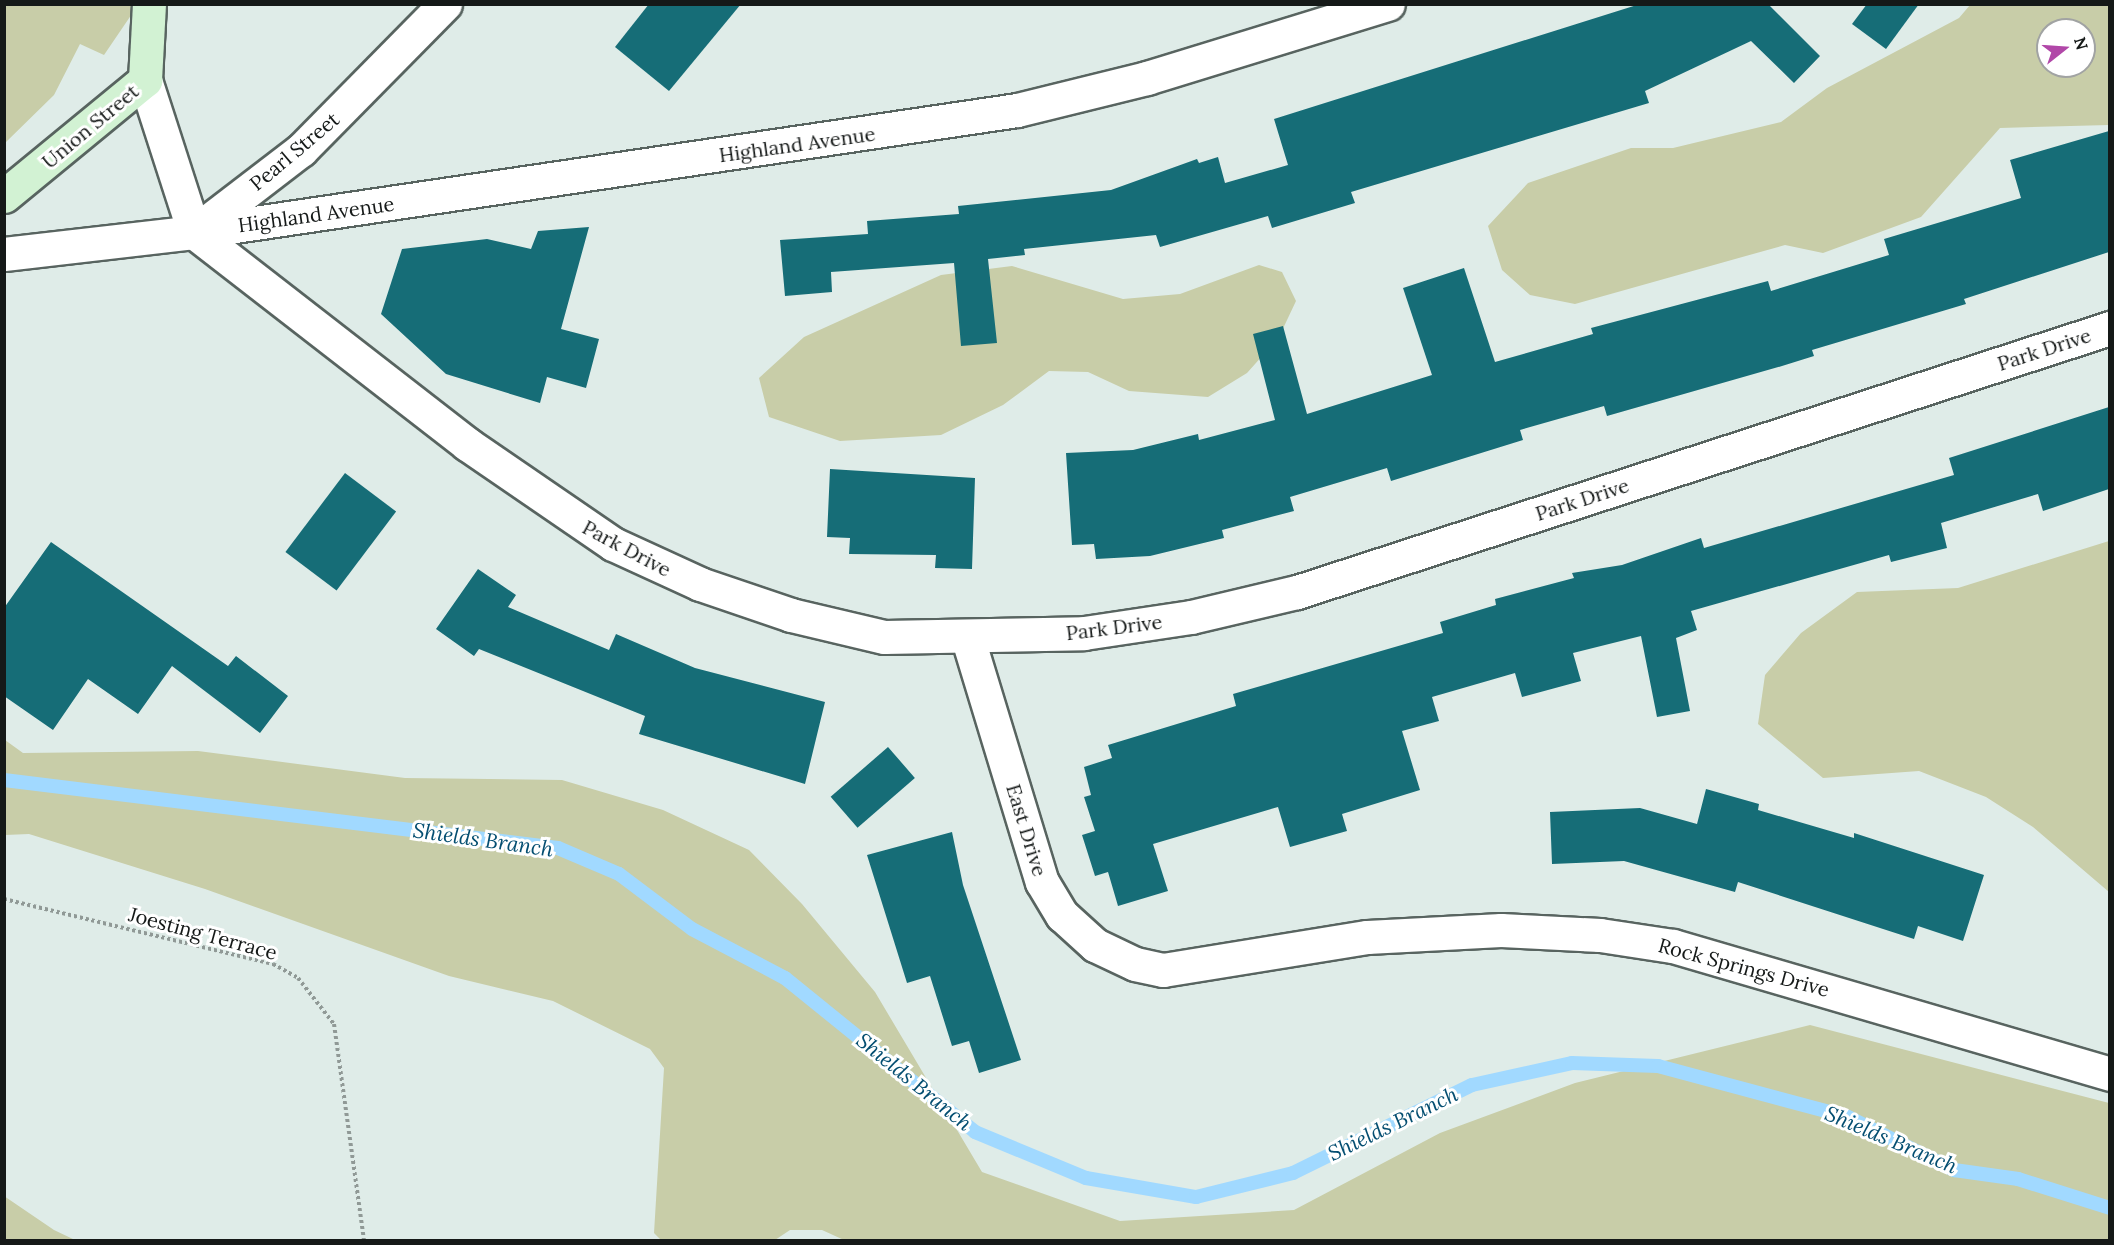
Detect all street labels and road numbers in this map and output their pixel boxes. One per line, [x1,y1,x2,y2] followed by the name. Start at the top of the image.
[37,79,143,173] street label: Union Street
[245,107,343,195] street label: Pearl Street
[717,121,877,167] street label: Highland Avenue
[236,191,396,237] street label: Highland Avenue
[1994,323,2094,375] street label: Park Drive
[1532,473,1632,525] street label: Park Drive
[579,515,675,581] street label: Park Drive
[1064,609,1164,645] street label: Park Drive
[1002,781,1052,879] street label: East Drive
[126,902,280,964] street label: Joesting Terrace
[1656,933,1832,1001] street label: Rock Springs Drive

